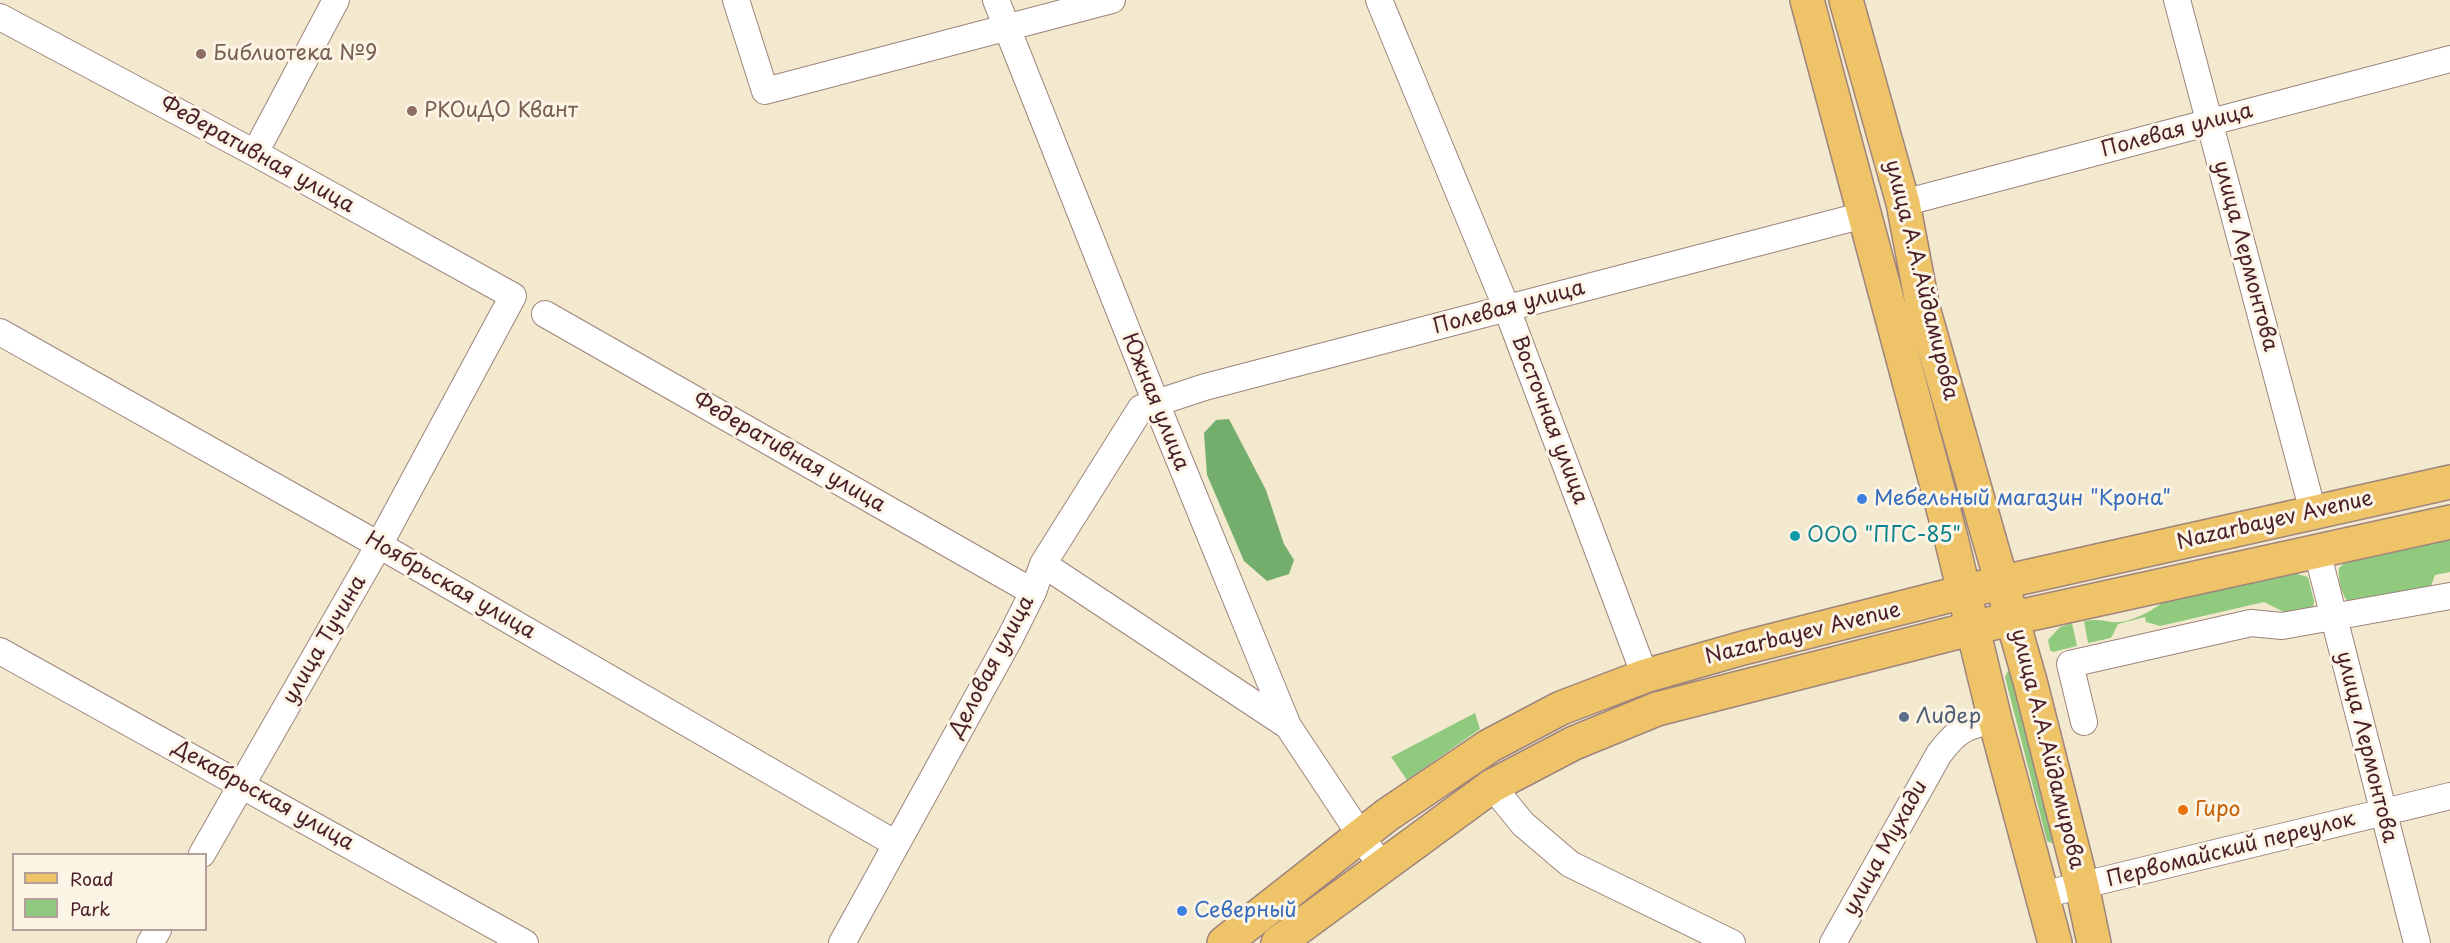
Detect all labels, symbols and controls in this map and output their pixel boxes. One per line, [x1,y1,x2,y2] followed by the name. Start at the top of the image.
[213,41,377,67] place label: Библиотека №9
[194,47,208,61] marker: Библиотека №9
[156,91,358,219] street label: Федеративная улица
[424,98,578,124] place label: РКОиДО Квант
[2098,99,2256,163] street label: Полевая улица
[405,104,419,118] marker: РКОиДО Квант
[1879,157,1963,403] street label: улица А.А.Айдамирова
[2207,158,2283,354] street label: улица Лермонтова
[1430,276,1588,340] street label: Полевая улица
[1116,330,1194,474] street label: Южная улица
[1505,332,1593,508] street label: Восточная улица
[688,388,890,518] street label: Федеративная улица
[1874,486,2171,512] place label: Мебельный магазин "Крона"
[2175,486,2375,556] street label: Nazarbayev Avenue
[1855,492,1869,506] marker: Мебельный магазин "Крона"
[1807,523,1961,549] place label: ООО "ПГС-85"
[360,527,540,645] street label: Ноябрьская улица
[1788,529,1802,543] marker: ООО "ПГС-85"
[278,571,372,709] street label: улица Тучина
[944,592,1040,742] street label: Деловая улица
[1703,598,1903,670] street label: Nazarbayev Avenue
[2005,626,2089,872] street label: улица А.А.Айдамирова
[2330,649,2402,845] street label: улица Лермонтова
[1916,704,1981,730] place label: Лидер
[1897,710,1911,724] marker: Лидер
[168,736,358,856] street label: Декабрьская улица
[1838,776,1934,920] street label: улица Мухади
[2195,797,2241,823] place label: Гиро
[2176,803,2190,817] marker: Гиро
[2104,807,2358,893] street label: Первомайский переулок
[12,853,207,931] legend
[70,865,114,892] text: Road
[70,895,110,922] text: Park
[1194,898,1297,924] place label: Северный
[1175,904,1189,918] marker: Северный

